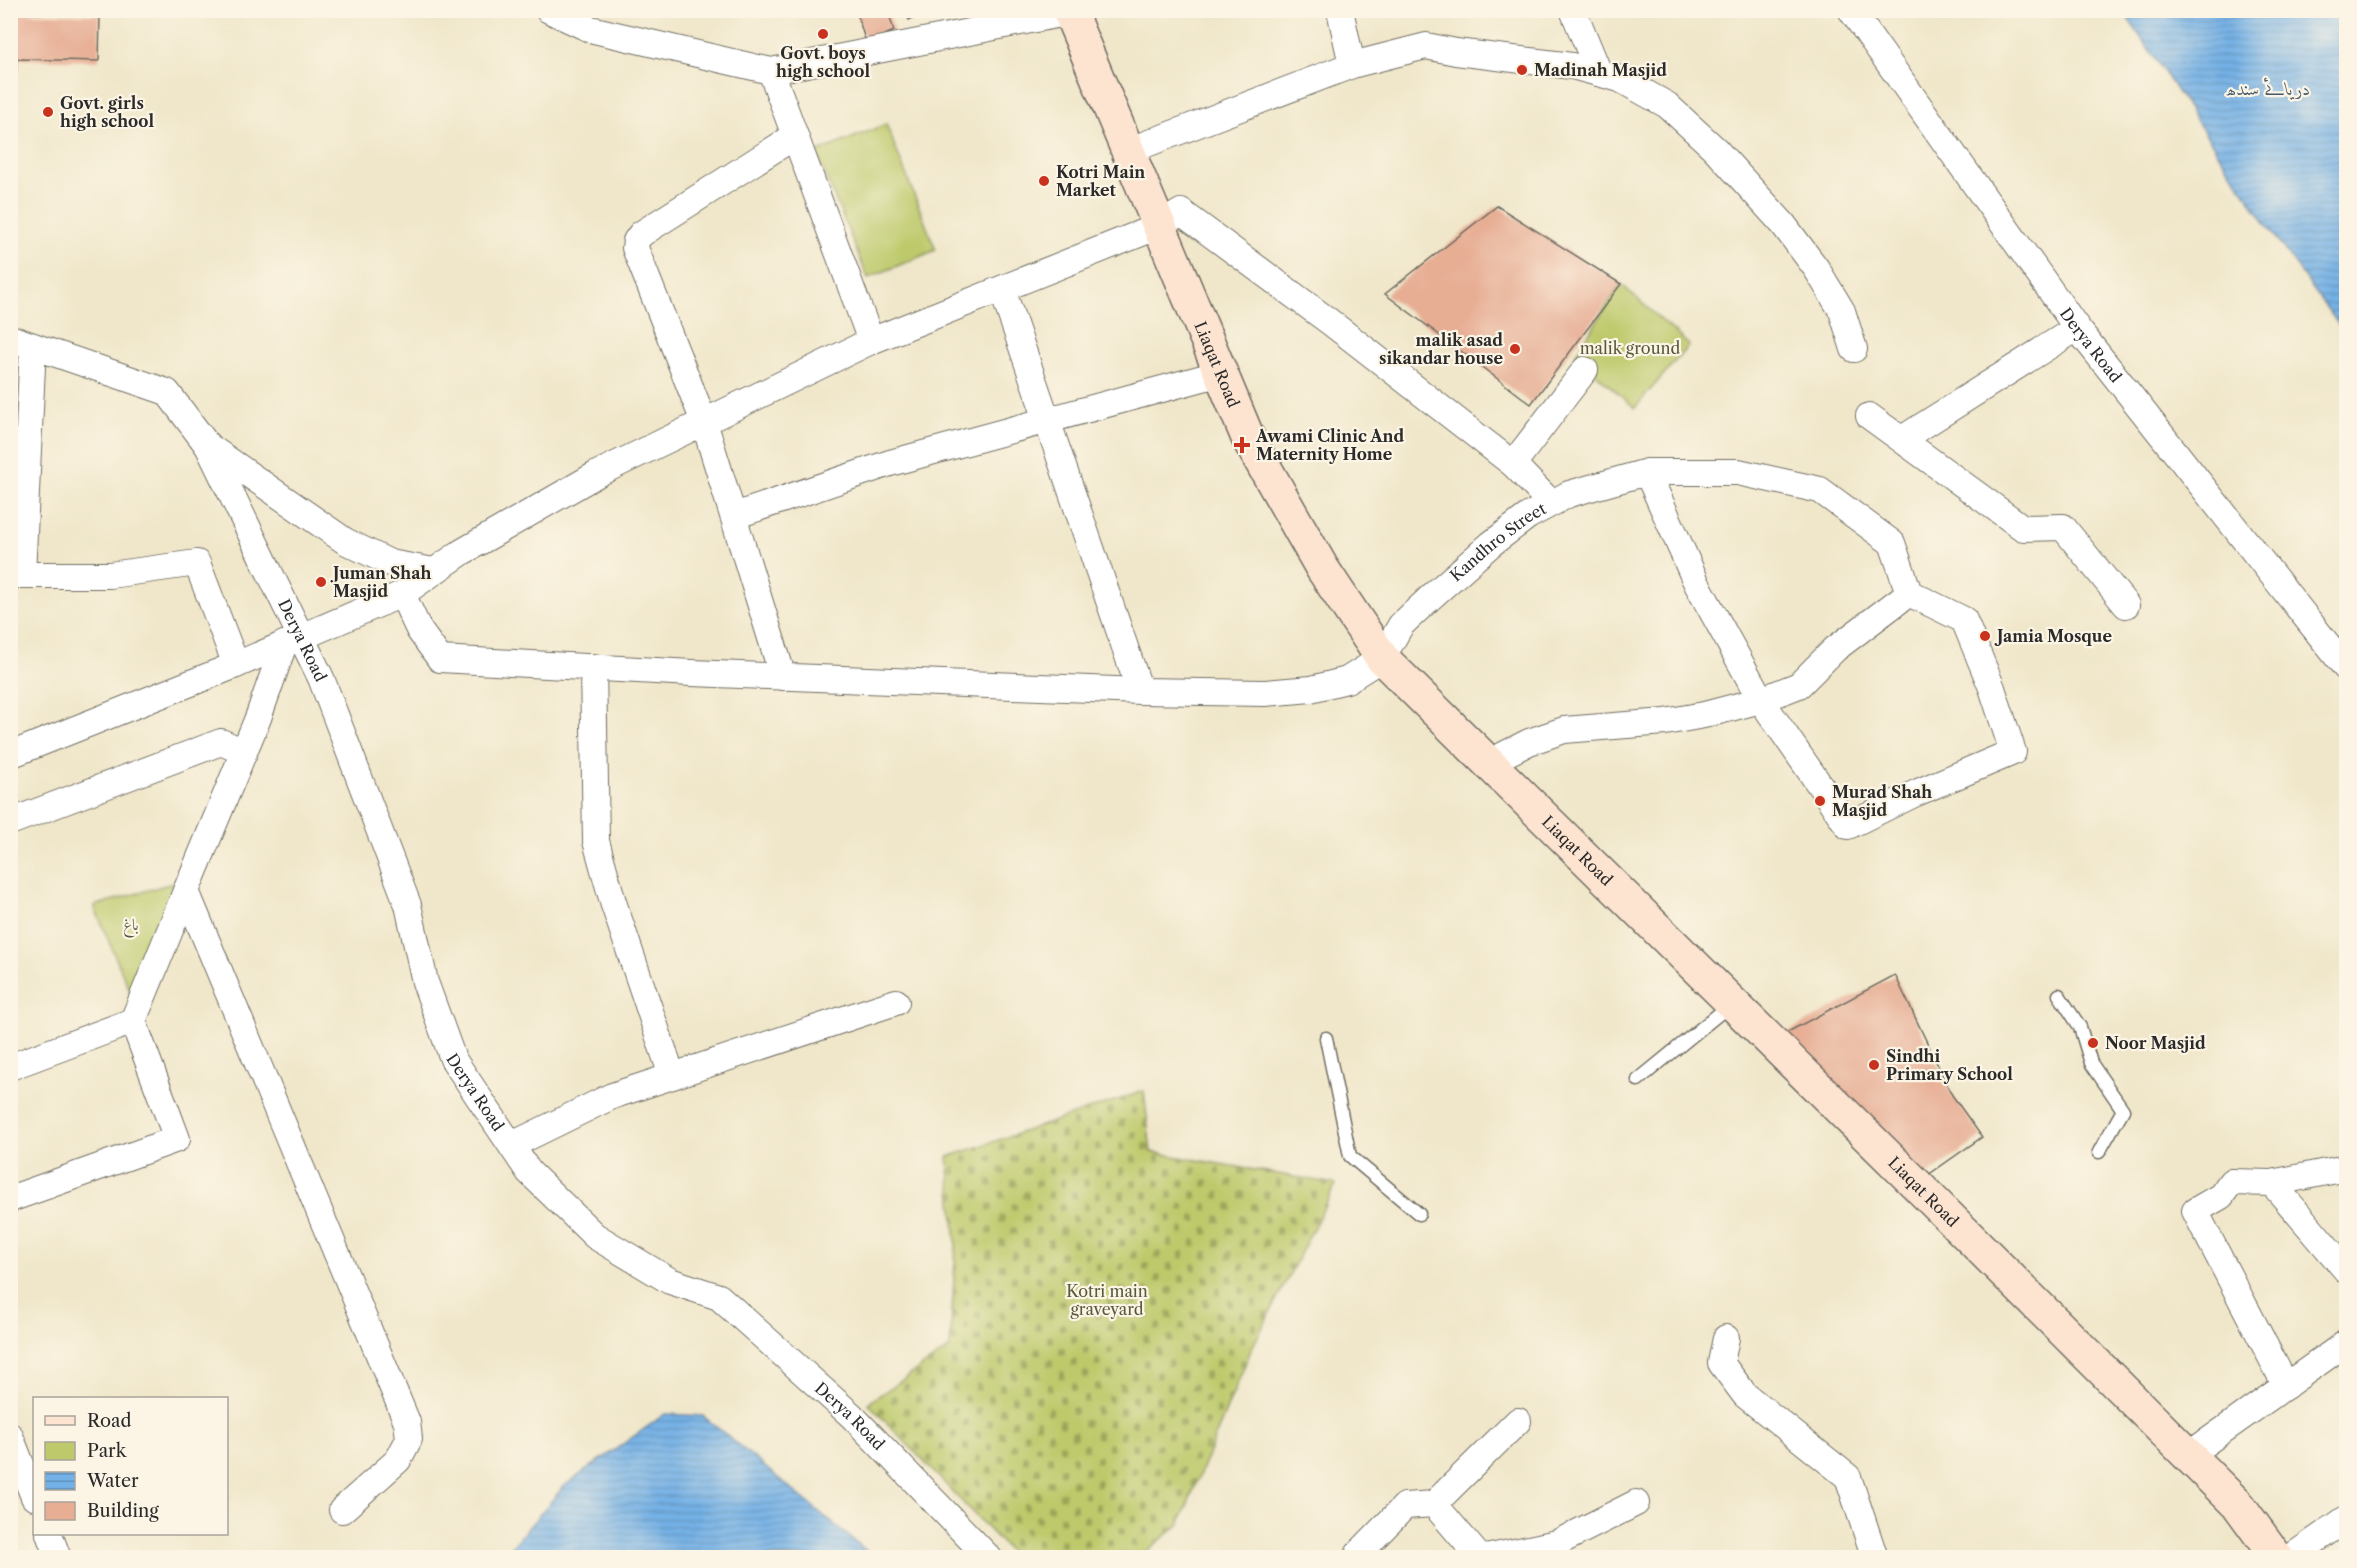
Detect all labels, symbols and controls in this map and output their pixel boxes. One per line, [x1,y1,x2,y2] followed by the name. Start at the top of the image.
[816,27,830,41] marker: Govt. boys high school
[776,43,870,81] place label: Govt. boys high school
[1534,60,1667,80] place label: Madinah Masjid
[1515,63,1529,77] marker: Madinah Masjid
[2226,77,2310,100] water label: دریائے سندھ
[60,93,154,131] place label: Govt. girls high school
[41,105,55,119] marker: Govt. girls high school
[1056,162,1145,200] place label: Kotri Main Market
[1037,174,1051,188] marker: Kotri Main Market
[2056,304,2126,387] street label: Derya Road
[1190,318,1244,411] street label: Liaqat Road
[1379,330,1503,368] place label: malik asad sikandar house
[1580,338,1681,358] park label: malik ground
[1508,342,1522,356] marker: malik asad sikandar house
[1255,426,1405,464] place label: Awami Clinic And Maternity Home
[1233,436,1251,454] marker: Awami Clinic And Maternity Home
[1446,498,1550,586] street label: Kandhro Street
[330,563,431,601] place label: Juman Shah Masjid
[314,575,328,589] marker: Juman Shah Masjid
[274,596,331,685] street label: Derya Road
[1994,626,2112,646] place label: Jamia Mosque
[1978,629,1992,643] marker: Jamia Mosque
[1832,782,1932,820] place label: Murad Shah Masjid
[1813,794,1827,808] marker: Murad Shah Masjid
[1538,811,1617,890] street label: Liaqat Road
[123,914,139,938] park label: باغ
[2105,1033,2206,1053] place label: Noor Masjid
[2086,1036,2100,1050] marker: Noor Masjid
[1886,1046,2013,1084] place label: Sindhi Primary School
[442,1050,509,1135] street label: Derya Road
[1867,1058,1881,1072] marker: Sindhi Primary School
[1884,1152,1963,1231] street label: Liaqat Road
[1066,1281,1148,1319] park label: Kotri main graveyard
[811,1378,889,1454] street label: Derya Road
[33,1397,228,1535] legend
[87,1410,132,1432] text: Road
[87,1440,128,1462] text: Park
[86,1470,139,1492] text: Water
[87,1500,159,1522] text: Building

